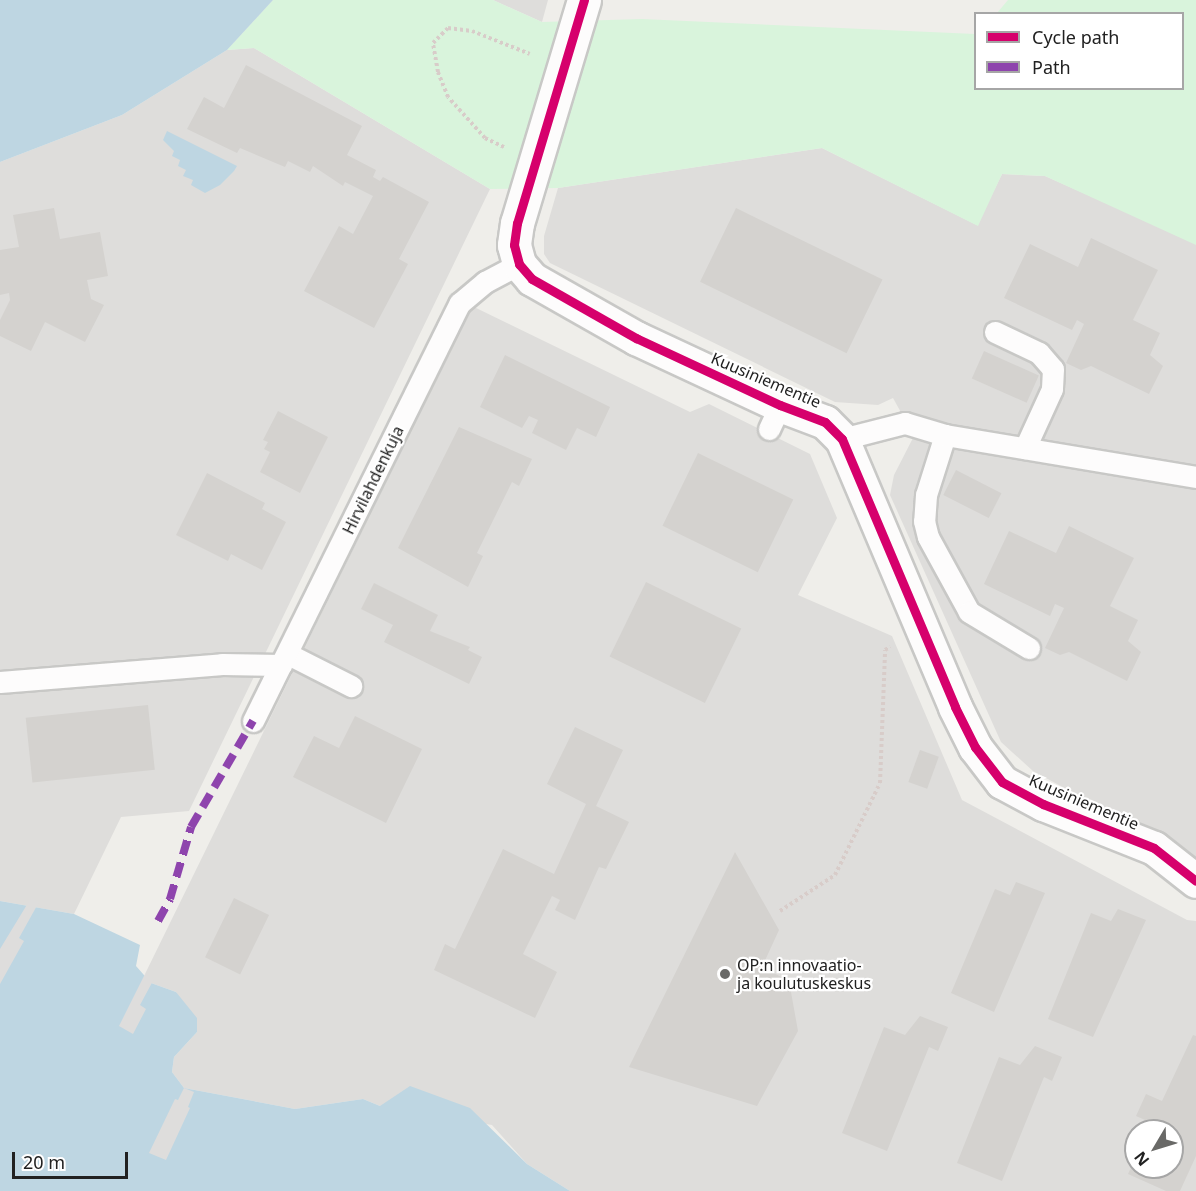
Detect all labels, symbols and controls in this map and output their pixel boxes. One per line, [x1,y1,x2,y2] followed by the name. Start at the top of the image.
[974,12,1184,90] legend
[1032,25,1119,49] text: Cycle path
[1032,55,1071,79] text: Path
[708,348,824,412] street label: Kuusiniementie
[338,423,408,537] street label: Hirvilahdenkuja
[1026,770,1142,834] street label: Kuusiniementie
[737,955,871,993] place label: OP:n innovaatio- ja koulutuskeskus
[718,967,732,981] marker: OP:n innovaatio- ja koulutuskeskus
[1124,1119,1184,1179] north arrow
[15,1140,130,1178] scale bar
[1129,1147,1154,1171] text: N
[23,1150,65,1174] text: 20 m

